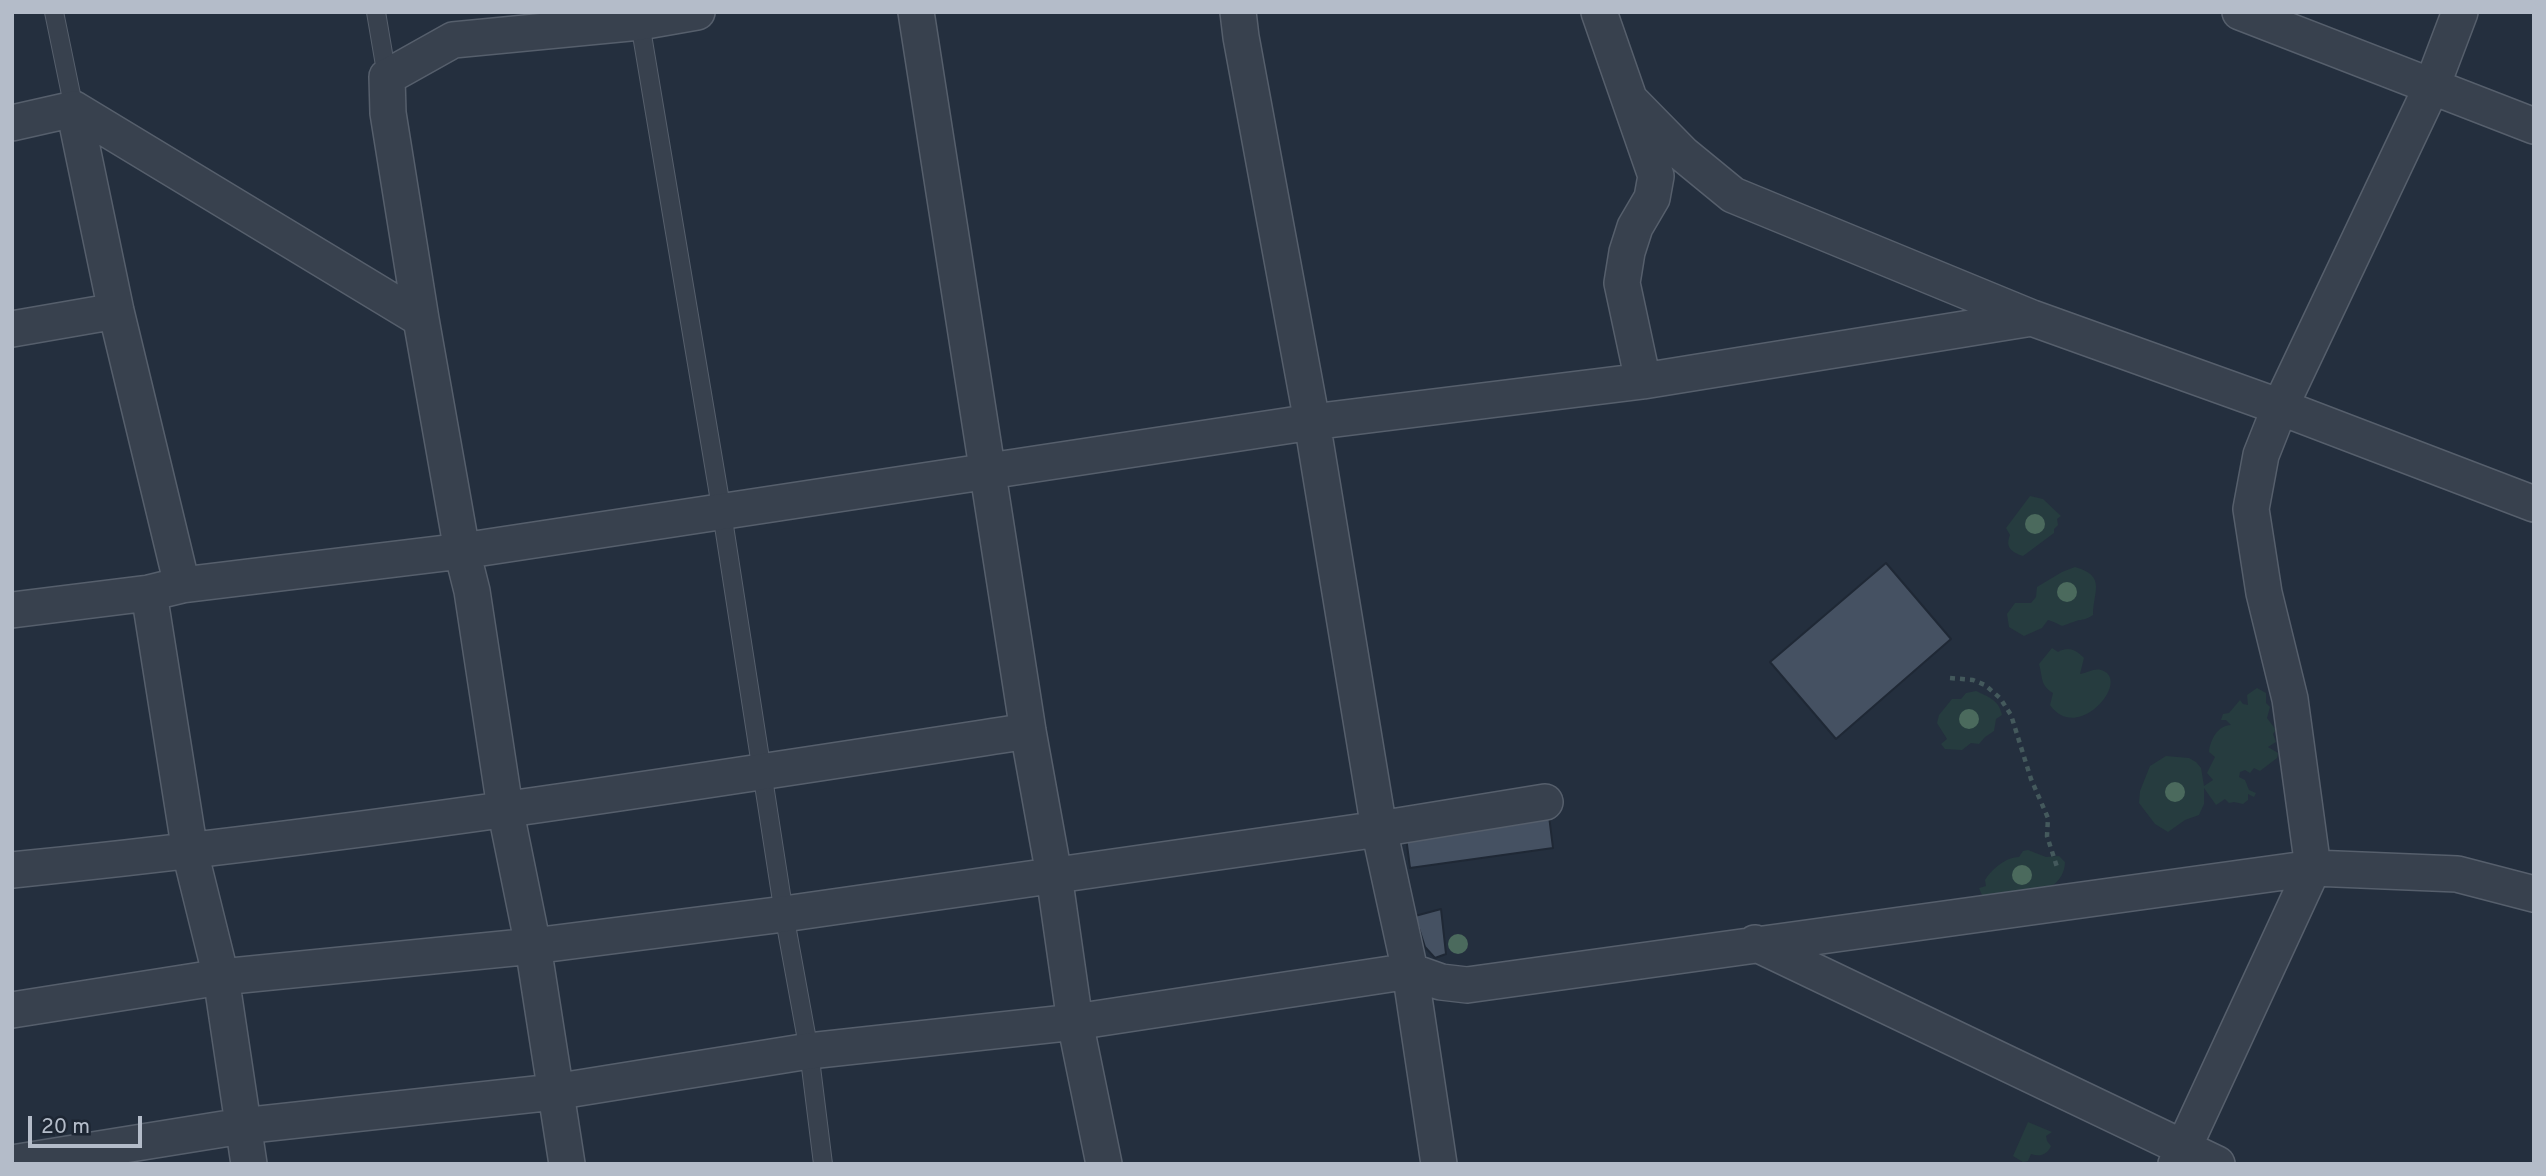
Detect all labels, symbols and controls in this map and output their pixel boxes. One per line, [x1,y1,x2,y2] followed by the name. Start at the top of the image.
[32,1102,145,1146] scale bar
[41,1114,90,1141] text: 20 m

